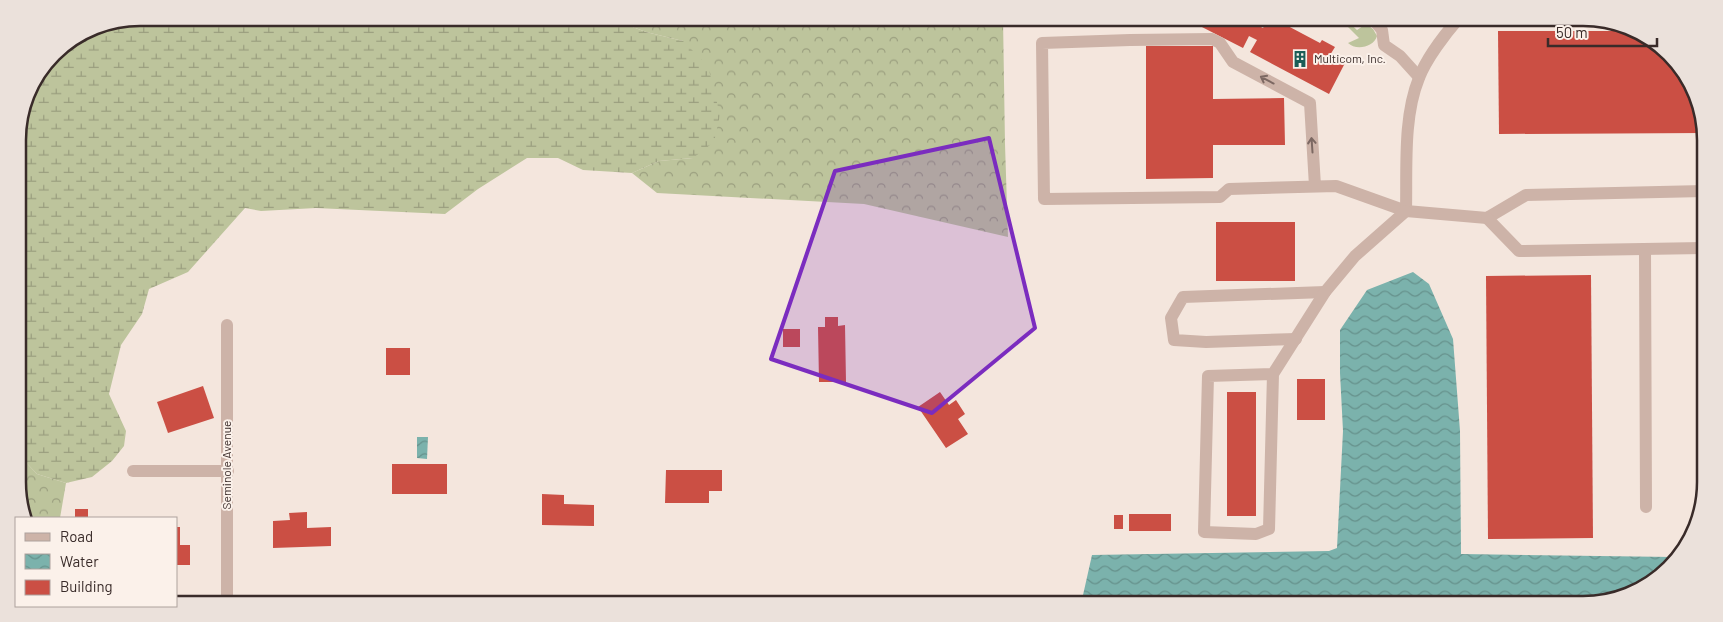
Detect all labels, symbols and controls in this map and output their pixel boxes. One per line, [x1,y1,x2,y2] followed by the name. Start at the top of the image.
[1548,15,1657,47] scale bar
[1556,23,1588,41] text: 50 m
[1290,49,1310,69] building icon: Multicom, Inc.
[1314,51,1386,65] place label: Multicom, Inc.
[1260,75,1275,84] one-way arrow
[1308,137,1317,153] one-way arrow
[219,420,233,510] street label: Seminole Avenue
[15,517,178,607] legend
[60,527,93,545] text: Road
[60,552,99,570] text: Water
[60,577,113,595] text: Building

